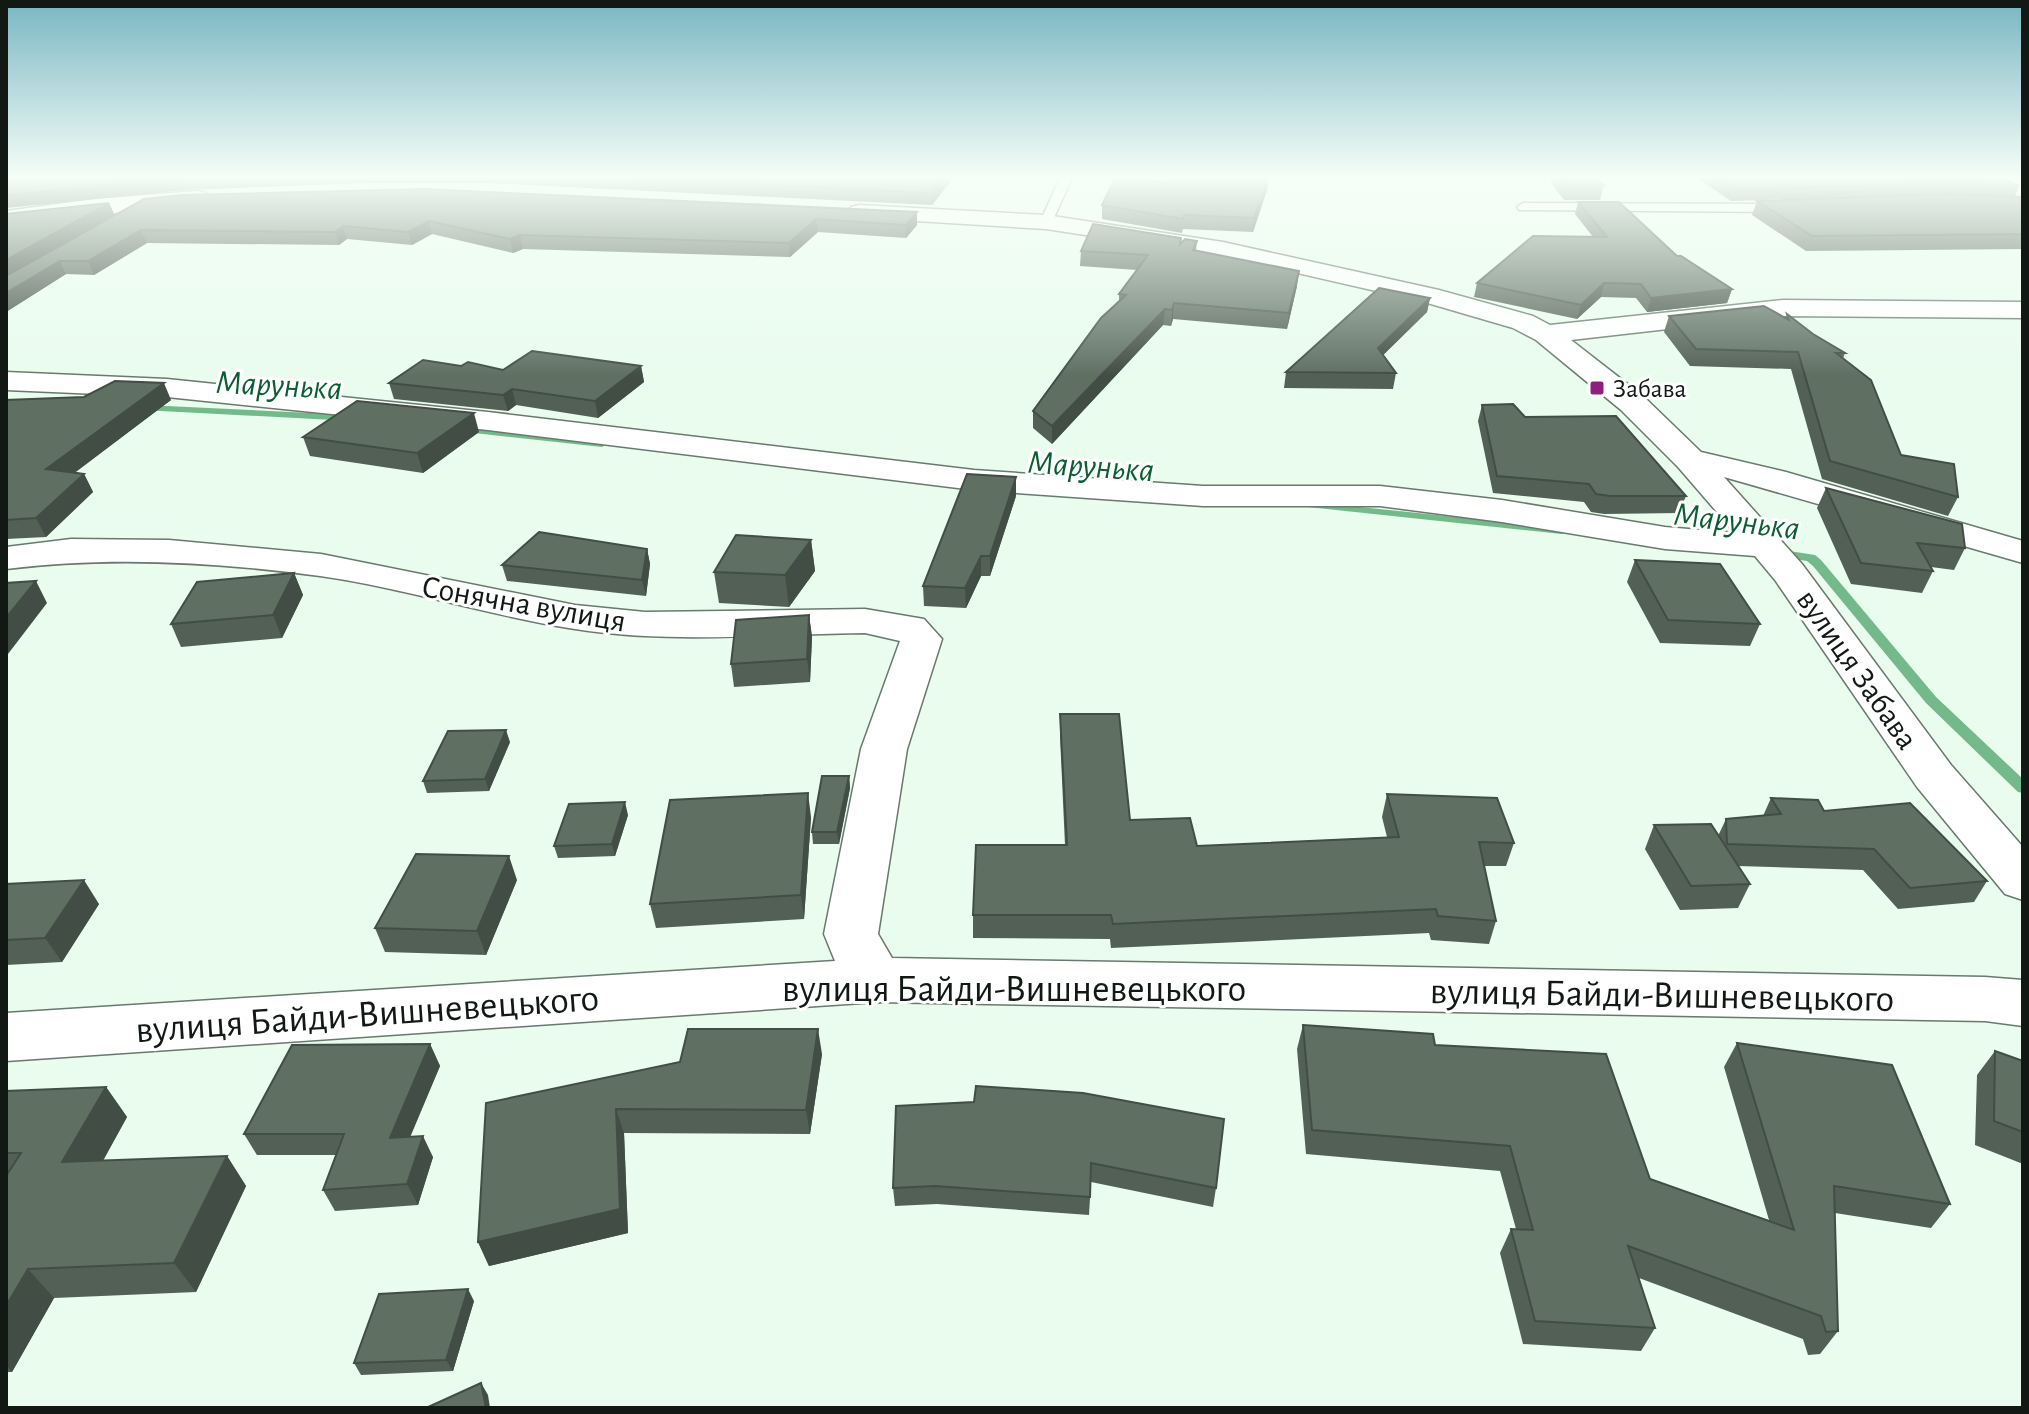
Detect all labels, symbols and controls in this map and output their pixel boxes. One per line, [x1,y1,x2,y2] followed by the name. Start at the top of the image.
[215,366,343,406] water label: Марунька
[1613,376,1687,402] place label: Забава
[1588,379,1606,397] marker: Забава
[1027,446,1155,488] water label: Марунька
[1672,497,1802,547] water label: Марунька
[419,570,628,638] street label: Сонячна вулиця
[1791,584,1924,755] street label: вулиця Забава
[782,971,1246,1009] street label: вулиця Байди-Вишневецького
[1429,973,1894,1019] street label: вулиця Байди-Вишневецького
[134,980,600,1050] street label: вулиця Байди-Вишневецького

